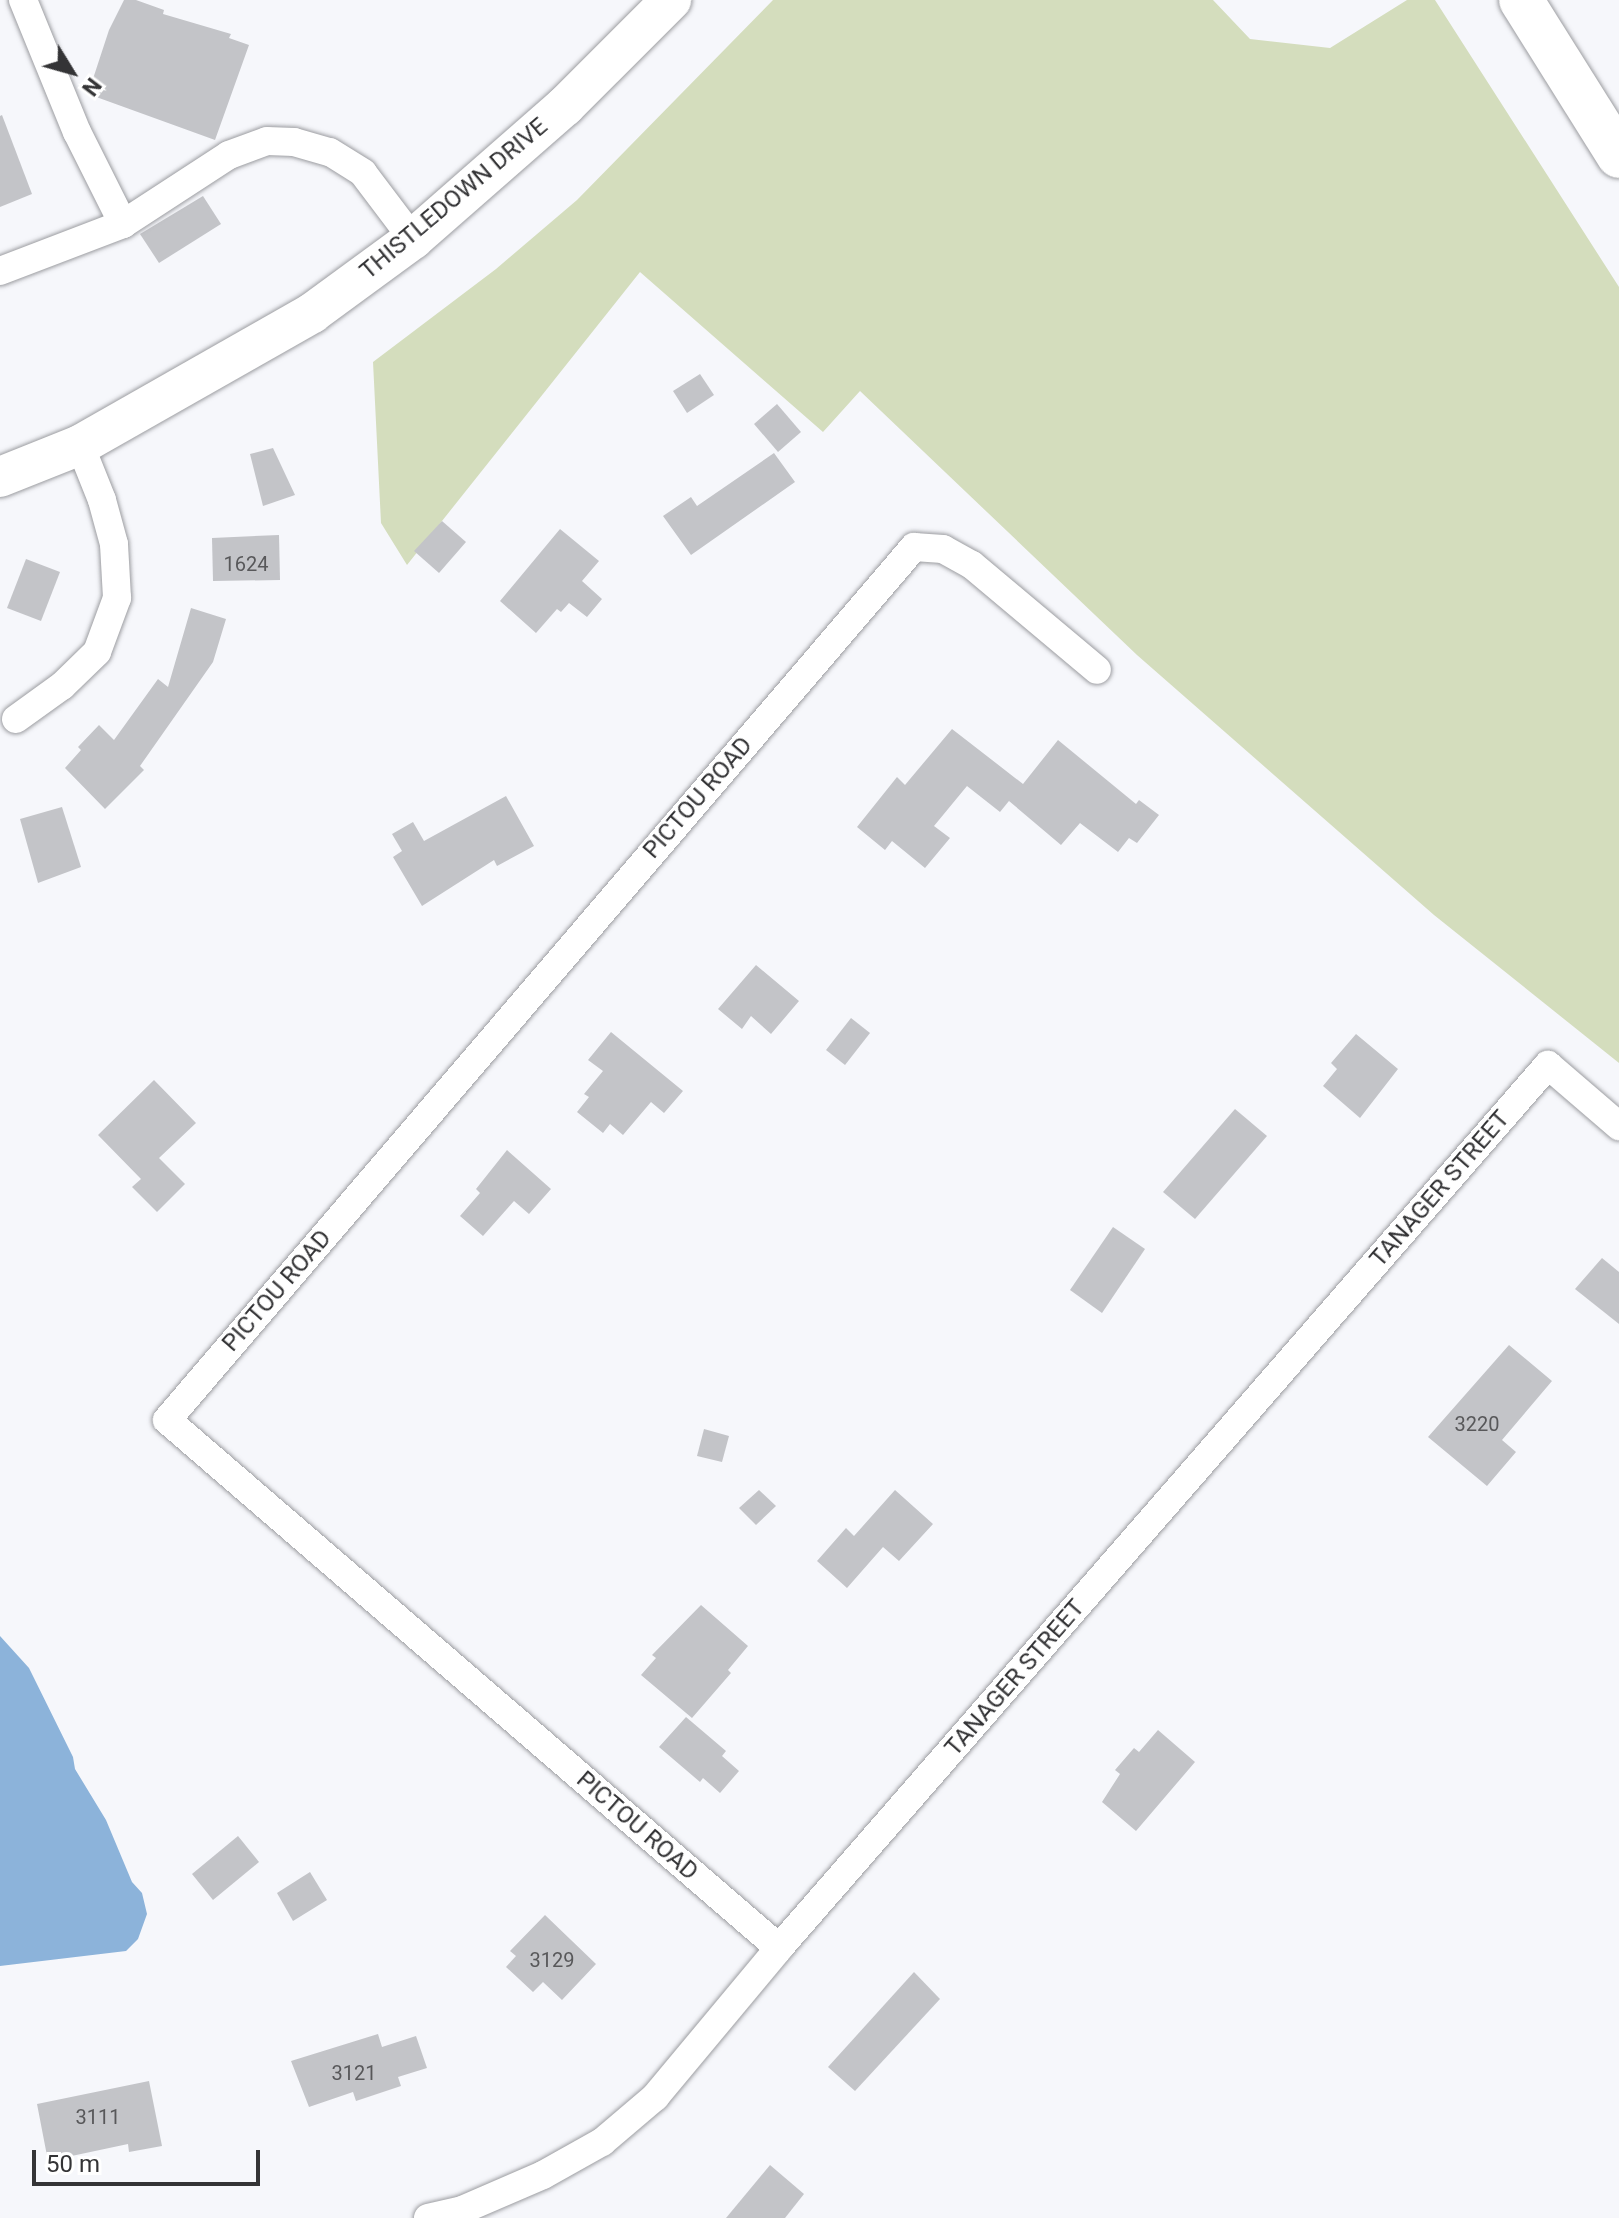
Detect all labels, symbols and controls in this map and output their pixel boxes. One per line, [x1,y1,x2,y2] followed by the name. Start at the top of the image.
[32,32,112,112] north arrow
[77,73,106,100] text: N
[354,112,554,286] street label: THISTLEDOWN DRIVE
[224,552,268,576] house number: 1624
[637,731,759,865] street label: PICTOU ROAD
[1364,1105,1516,1273] street label: TANAGER STREET
[216,1224,338,1358] street label: PICTOU ROAD
[1455,1412,1499,1436] house number: 3220
[939,1594,1091,1762] street label: TANAGER STREET
[570,1765,704,1887] street label: PICTOU ROAD
[530,1948,574,1972] house number: 3129
[332,2061,376,2085] house number: 3121
[76,2105,120,2129] house number: 3111
[36,2134,264,2184] scale bar
[46,2150,100,2178] text: 50 m

